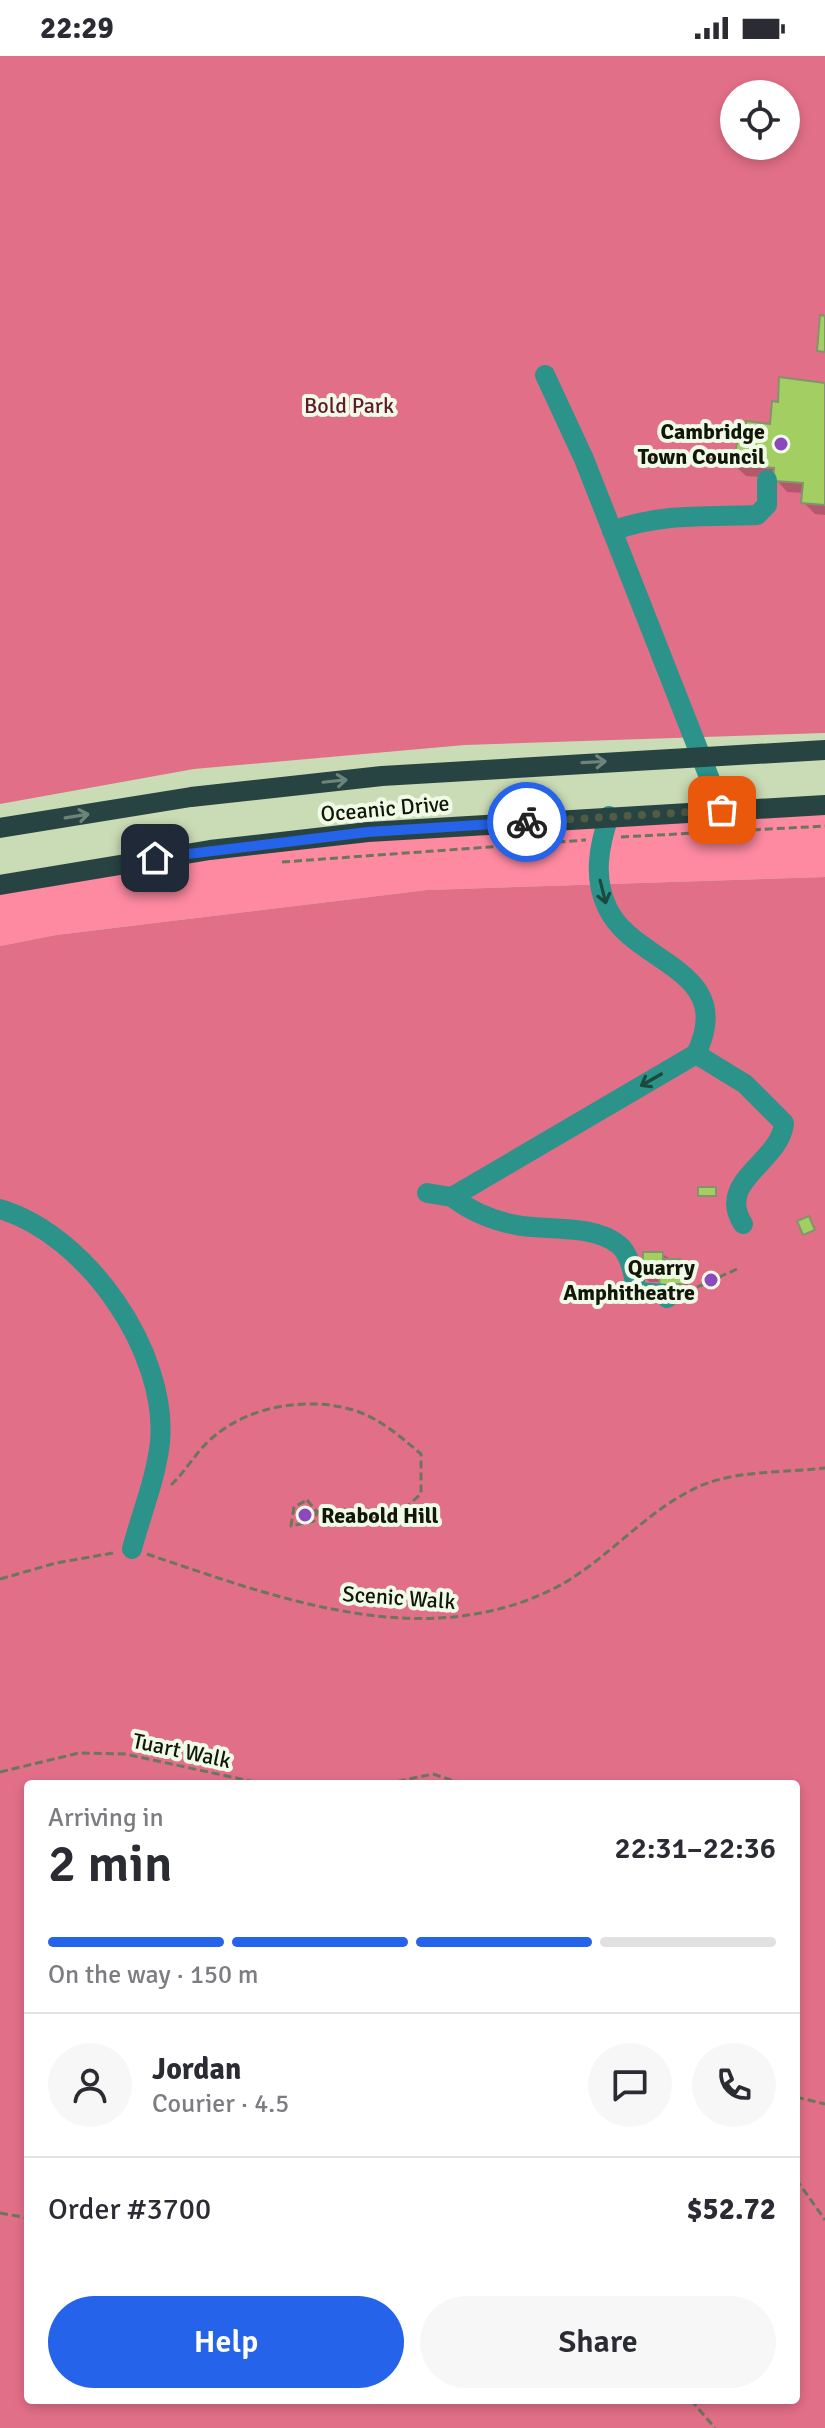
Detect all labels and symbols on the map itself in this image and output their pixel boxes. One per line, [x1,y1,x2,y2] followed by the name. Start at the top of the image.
[304,392,394,419] park label: Bold Park
[638,418,765,470] place label: Cambridge Town Council
[772,435,790,453] marker: Cambridge Town Council
[580,754,607,769] one-way arrow
[321,774,348,789] one-way arrow
[688,776,756,844] pin
[487,782,567,862] courier
[319,789,451,828] street label: Oceanic Drive
[64,807,89,822] one-way arrow
[121,824,189,892] pin
[596,879,611,905] one-way arrow
[639,1073,663,1088] one-way arrow
[563,1254,695,1306] place label: Quarry Amphitheatre
[702,1271,720,1289] marker: Quarry Amphitheatre
[321,1502,438,1529] place label: Reabold Hill
[296,1506,314,1524] marker: Reabold Hill
[342,1580,456,1615] street label: Scenic Walk
[130,1727,234,1774] street label: Tuart Walk

